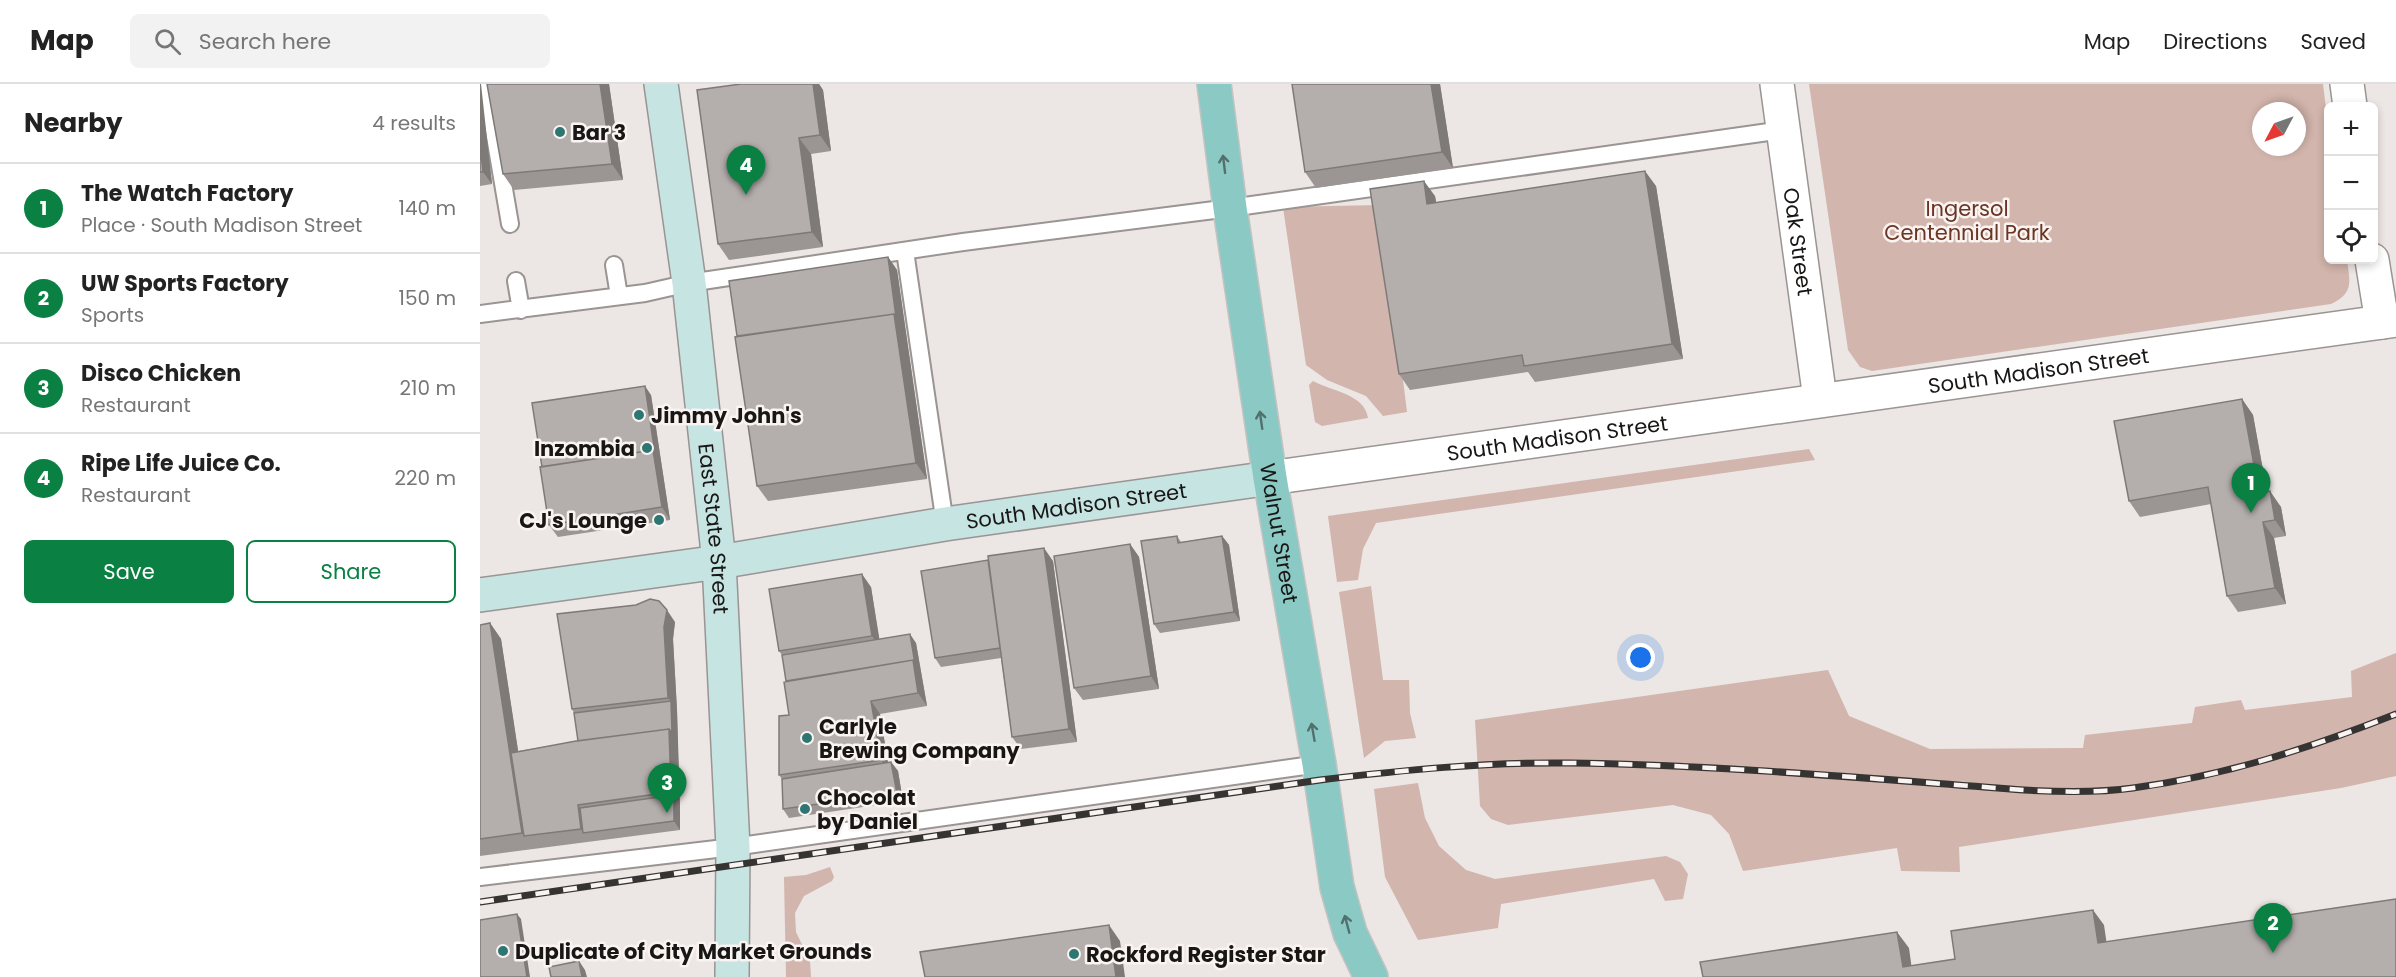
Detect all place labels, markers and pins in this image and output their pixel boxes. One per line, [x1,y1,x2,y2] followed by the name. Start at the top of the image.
[572,118,626,147] place label: Bar 3
[553,125,567,139] marker: Bar 3
[726,146,766,195] pin: 4
[651,401,802,430] place label: Jimmy John's
[632,408,646,422] marker: Jimmy John's
[534,434,635,463] place label: Inzombia
[640,441,654,455] marker: Inzombia
[2232,464,2270,513] pin: 1
[519,506,647,535] place label: CJ's Lounge
[652,513,666,527] marker: CJ's Lounge
[819,712,1020,765] place label: Carlyle Brewing Company
[800,731,814,745] marker: Carlyle Brewing Company
[648,764,687,813] pin: 3
[817,783,918,836] place label: Chocolat by Daniel
[798,802,812,816] marker: Chocolat by Daniel
[2254,904,2292,953] pin: 2
[515,937,872,966] place label: Duplicate of City Market Grounds
[1086,940,1326,969] place label: Rockford Register Star
[496,944,510,958] marker: Duplicate of City Market Grounds
[1067,947,1081,961] marker: Rockford Register Star

